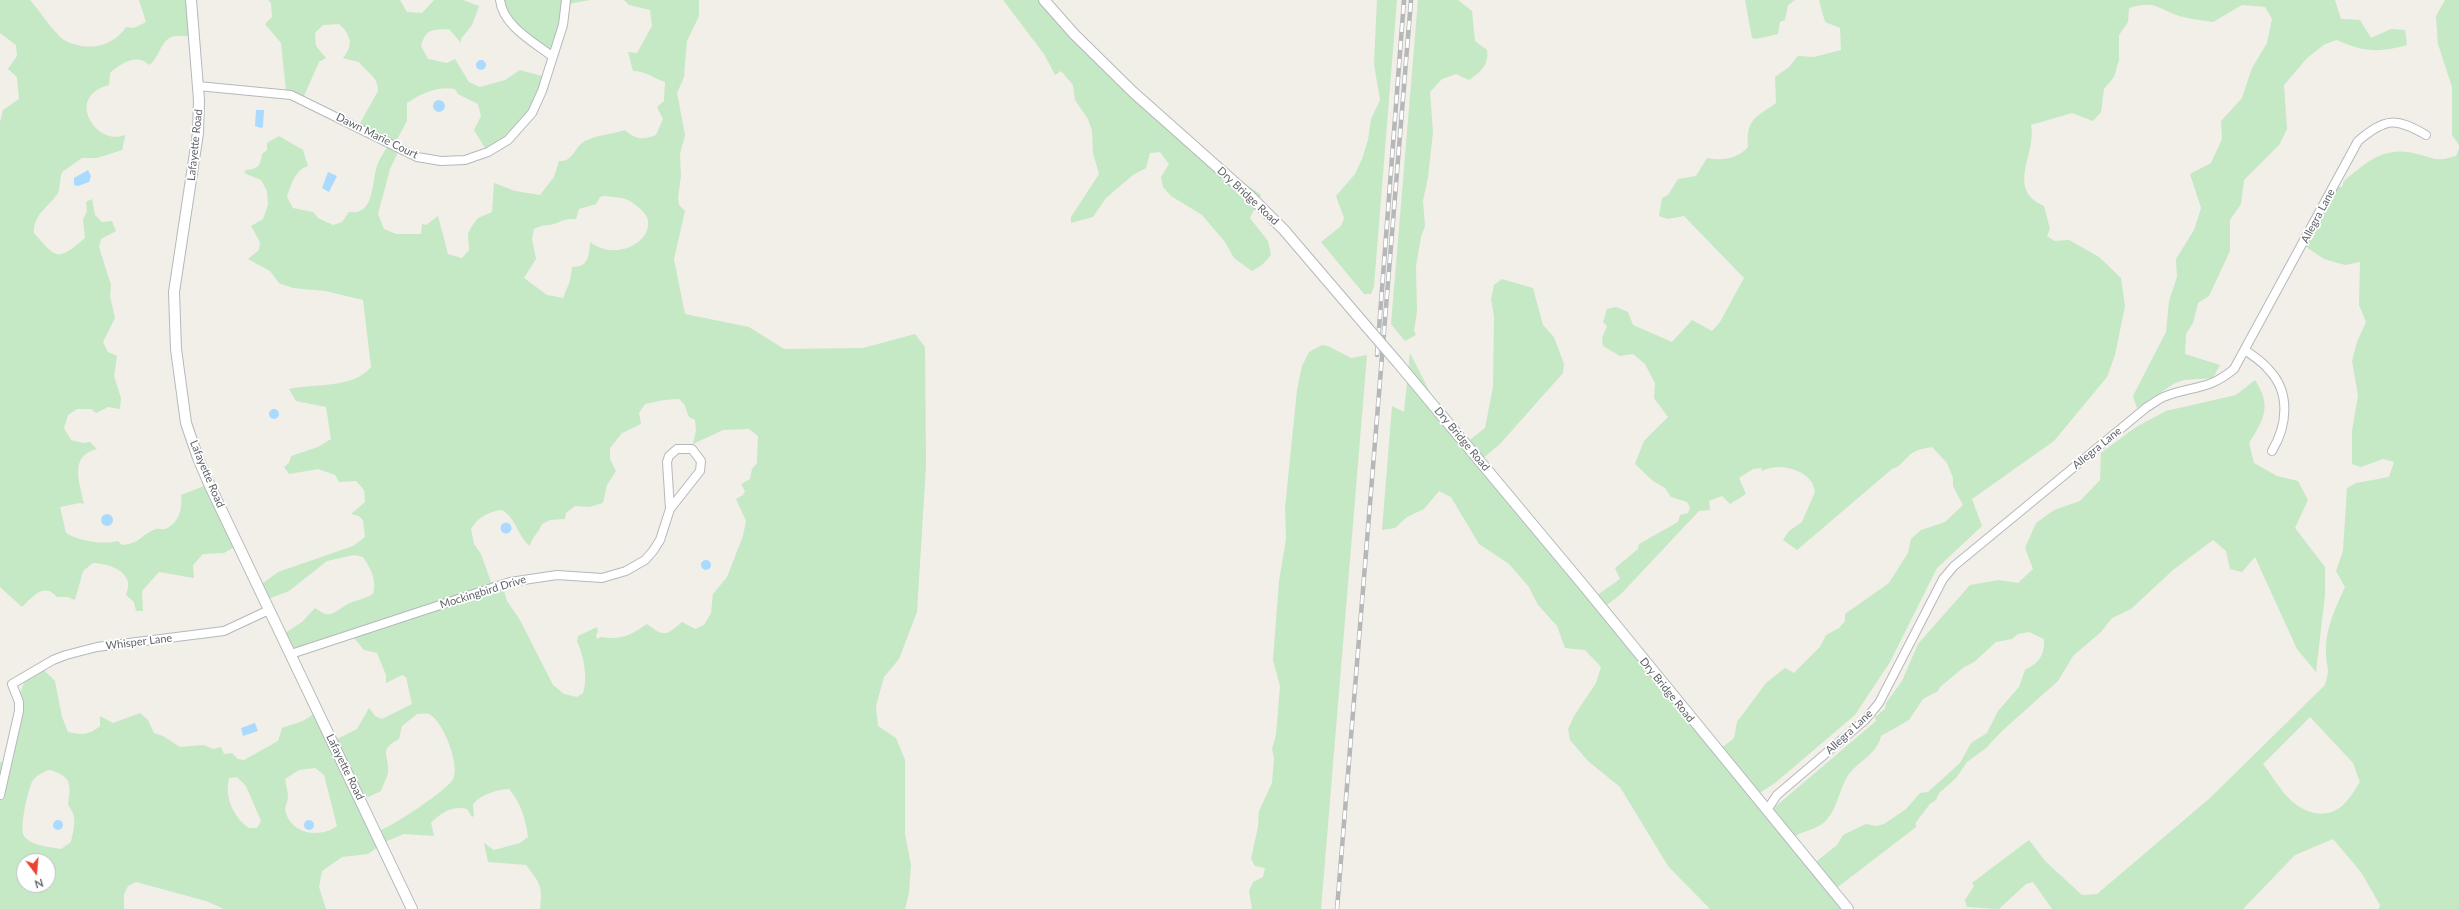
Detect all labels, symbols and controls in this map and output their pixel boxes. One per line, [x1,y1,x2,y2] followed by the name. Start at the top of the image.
[185,109,205,181] street label: Lafayette Road
[334,110,420,162] street label: Dawn Marie Court
[1215,164,1281,228] street label: Dry Bridge Road
[2298,187,2338,245] street label: Allegra Lane
[1431,404,1493,474] street label: Dry Bridge Road
[2070,424,2124,472] street label: Allegra Lane
[187,438,227,510] street label: Lafayette Road
[438,573,528,611] street label: Mockingbird Drive
[105,631,173,653] street label: Whisper Lane
[1637,655,1697,725] street label: Dry Bridge Road
[1823,707,1875,757] street label: Allegra Lane
[323,732,367,802] street label: Lafayette Road
[16,853,56,893] north arrow
[33,877,45,891] text: N

